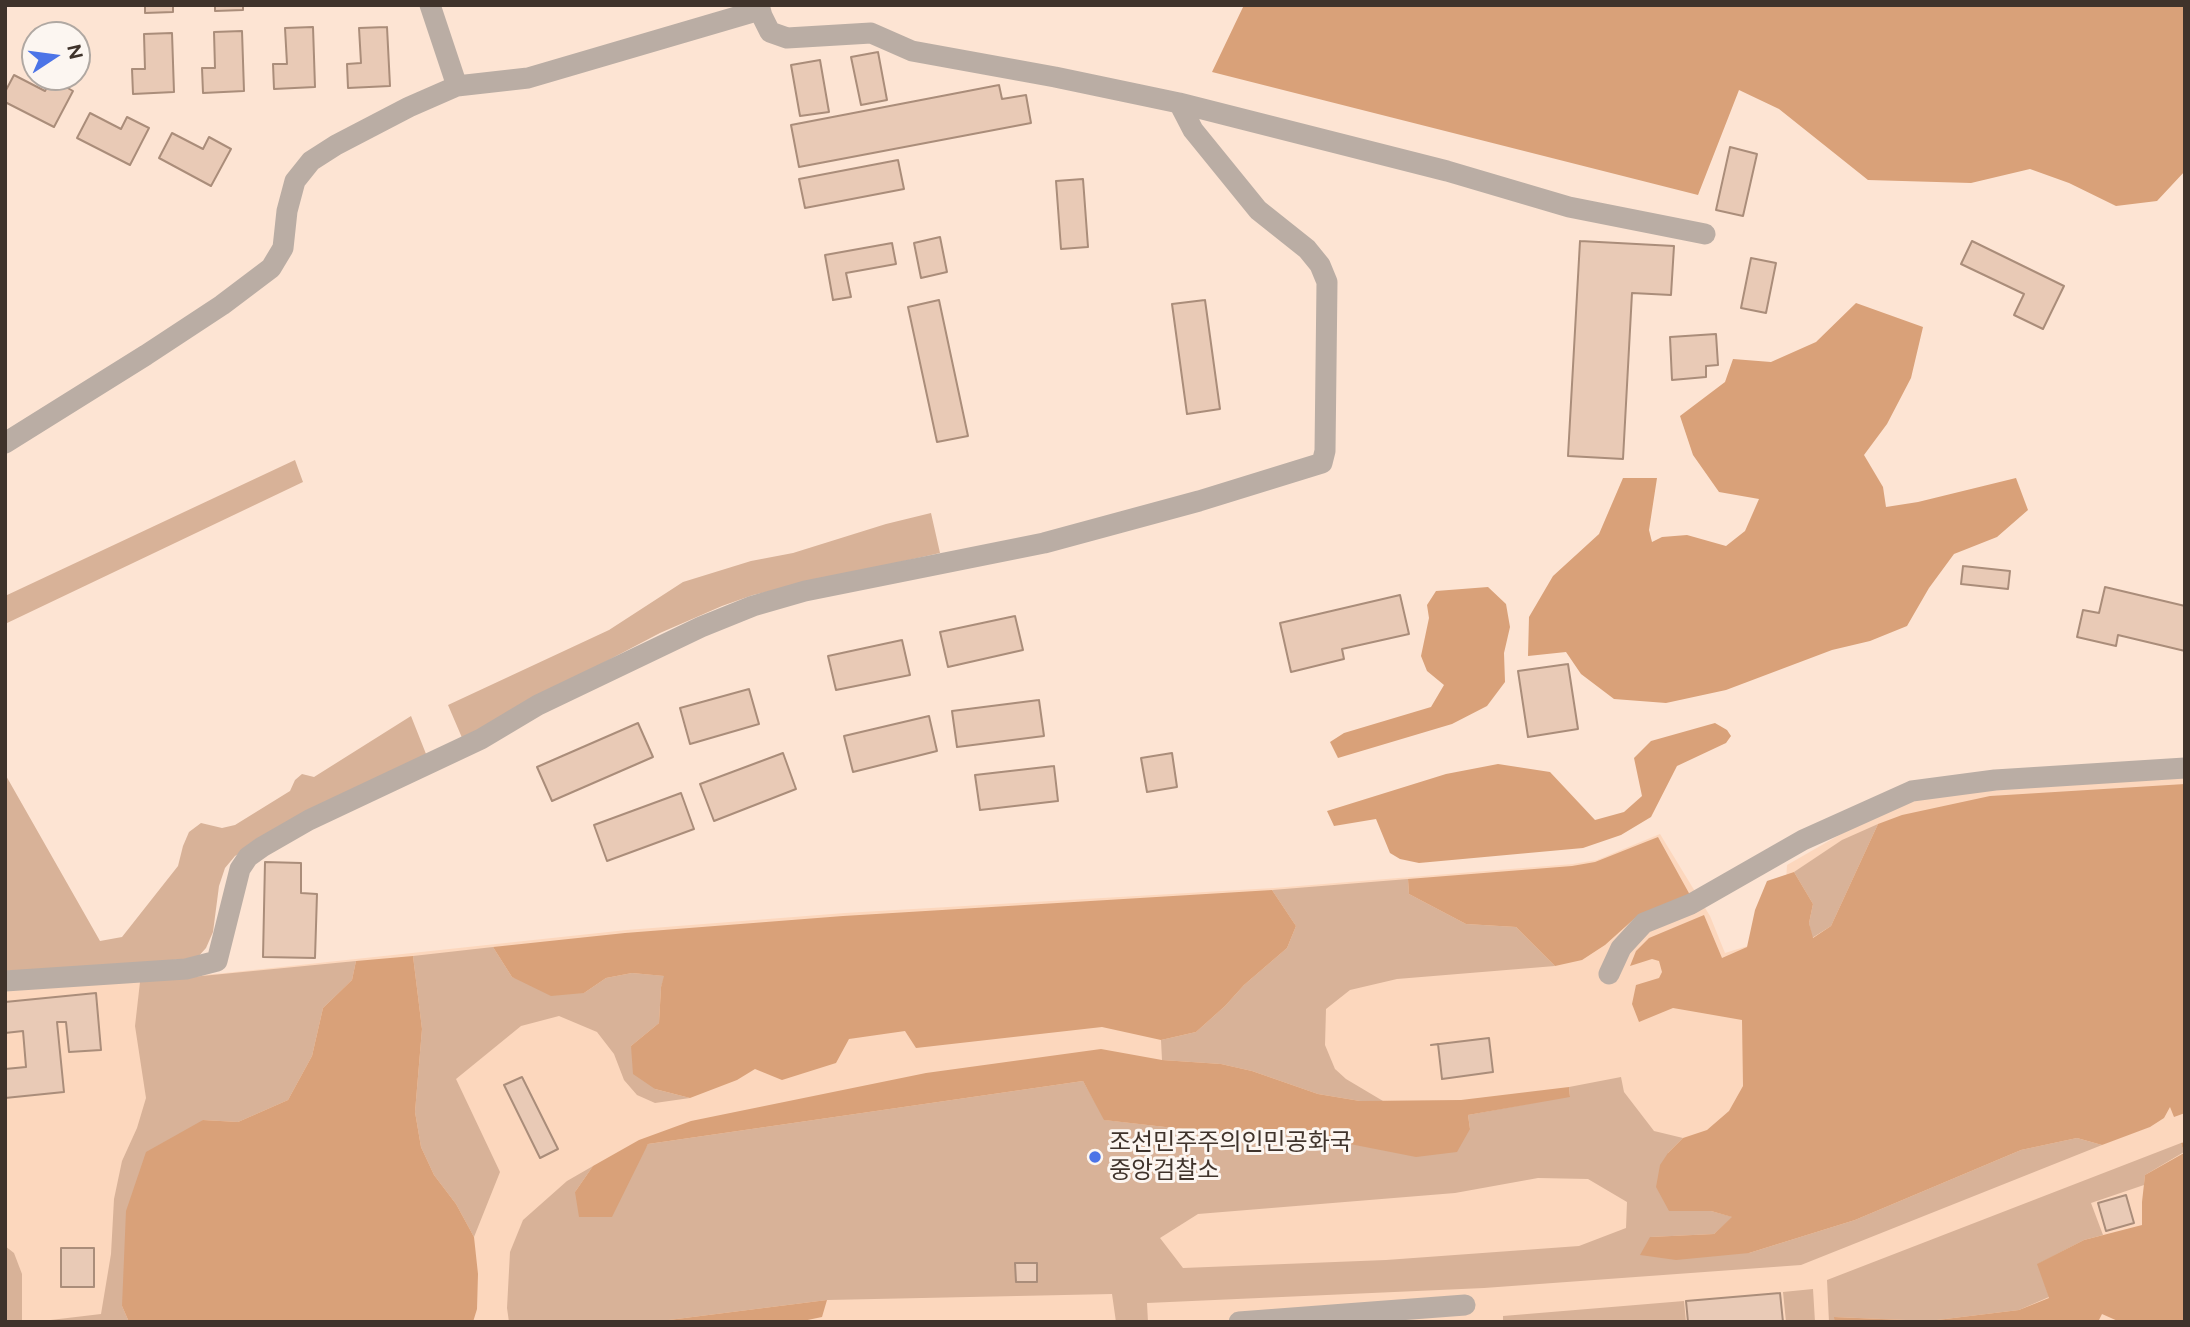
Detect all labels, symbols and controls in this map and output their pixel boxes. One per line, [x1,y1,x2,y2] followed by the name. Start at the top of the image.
[21,21,91,91] north arrow
[62,42,88,61] text: N
[1109,1129,1352,1185] place label: 조선민주주의인민공화국 중앙검찰소
[1087,1149,1103,1165] marker: 조선민주주의인민공화국 중앙검찰소

